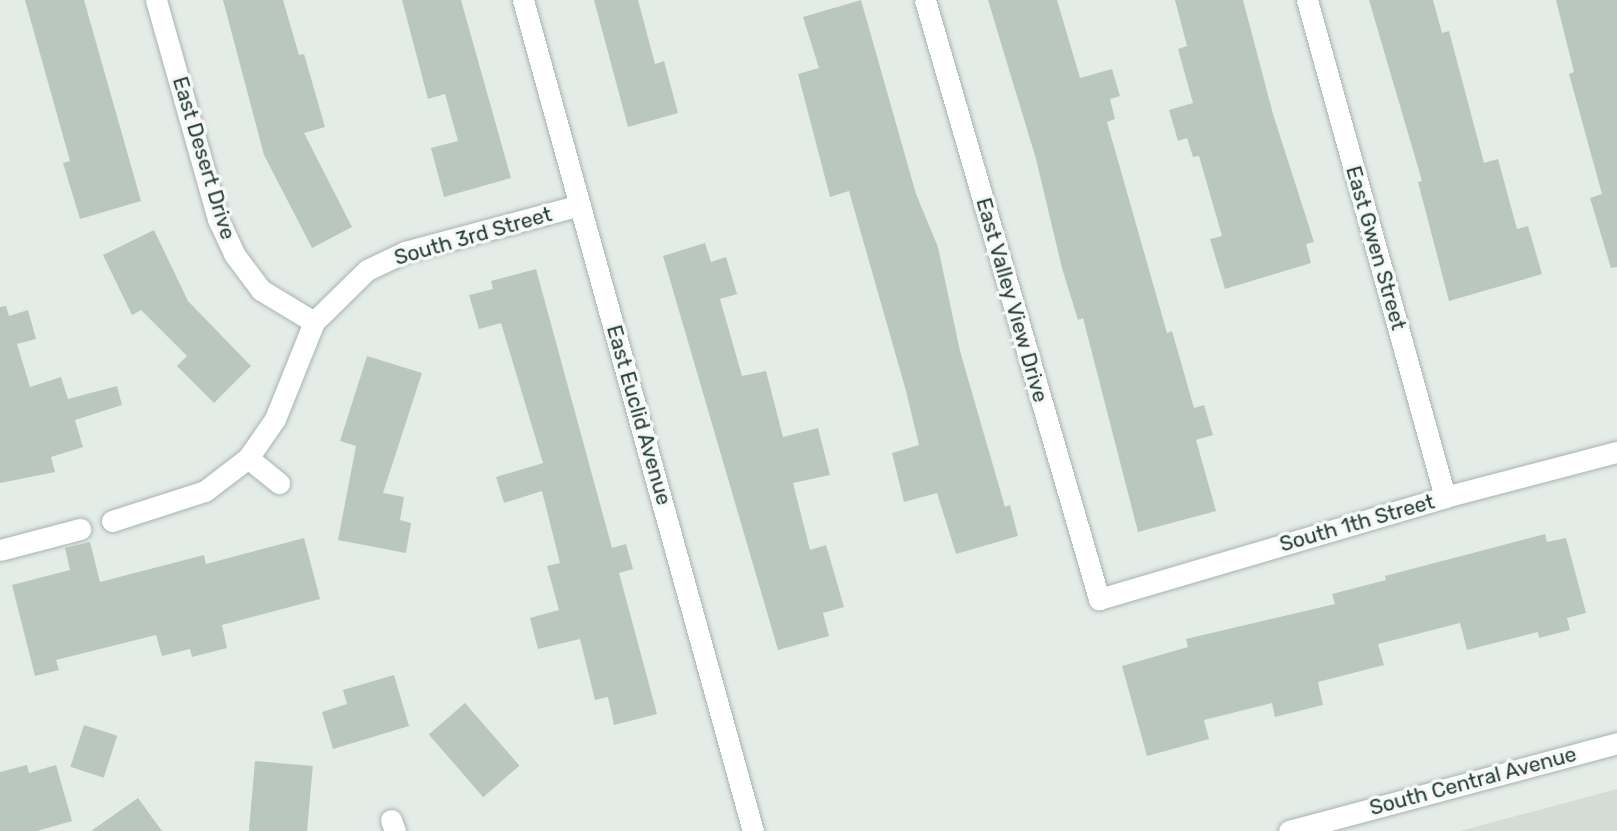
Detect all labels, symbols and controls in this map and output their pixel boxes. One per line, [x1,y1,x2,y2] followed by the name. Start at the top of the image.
[167,74,241,242] street label: East Desert Drive
[1341,163,1411,333] street label: East Gwen Street
[970,194,1054,406] street label: East Valley View Drive
[391,201,555,271] street label: South 3rd Street
[601,322,677,508] street label: East Euclid Avenue
[1277,489,1437,557] street label: South 1th Street
[1367,741,1579,821] street label: South Central Avenue

